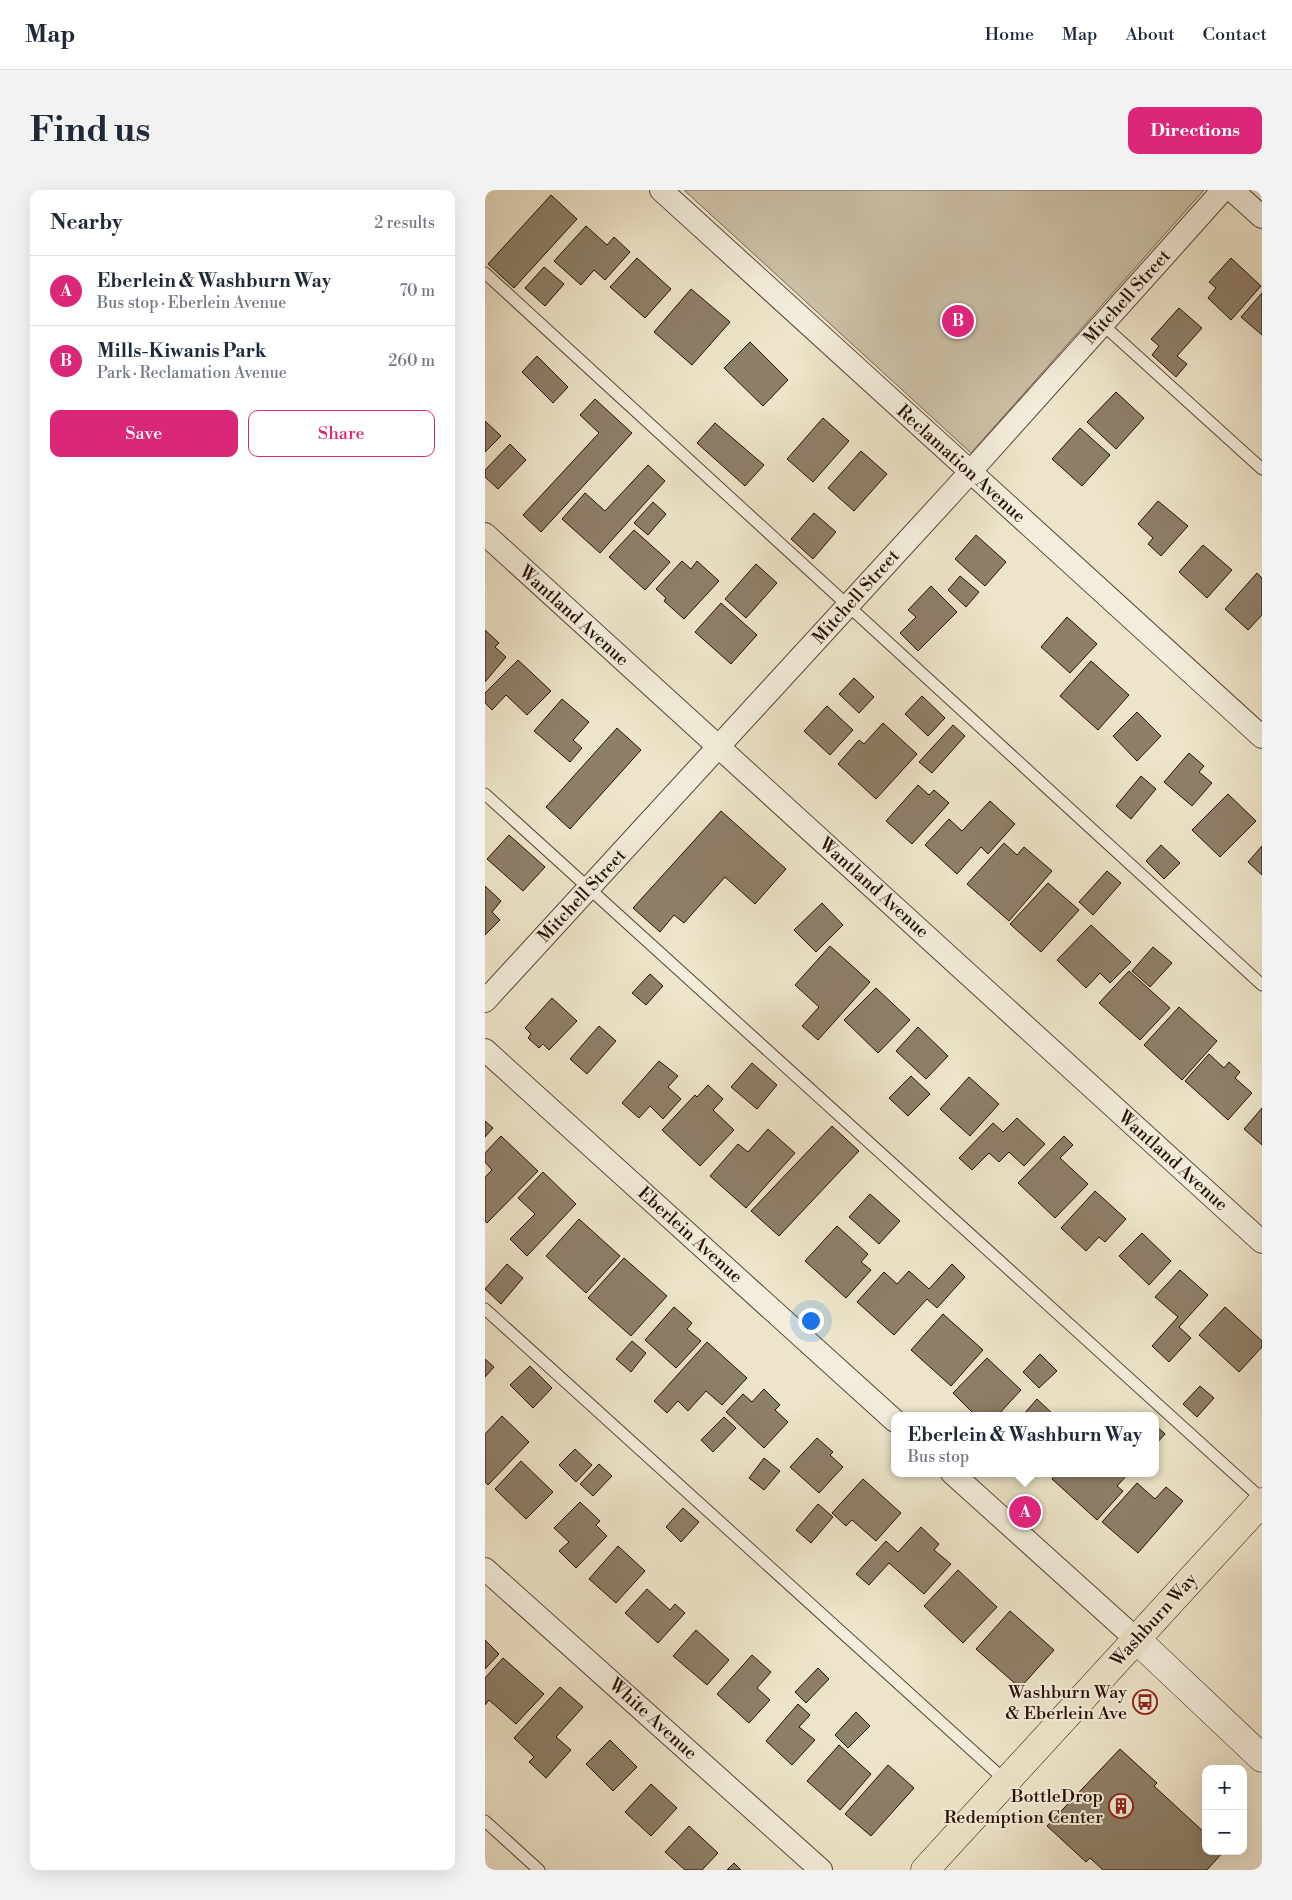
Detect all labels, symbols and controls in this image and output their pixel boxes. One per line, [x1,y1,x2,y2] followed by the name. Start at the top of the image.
[25,20,75,50] text: Map
[985,23,1034,46] text: Home
[1062,23,1098,46] text: Map
[1126,23,1175,46] text: About
[1203,23,1267,46] text: Contact
[1128,107,1262,154] button: Directions
[30,109,150,152] text: Find us
[50,210,123,236] text: Nearby
[374,213,435,233] text: 2 results
[1078,244,1176,349] street label: Mitchell Street
[97,269,331,293] text: Eberlein & Washburn Way
[60,281,72,301] text: A
[399,281,435,301] text: 70 m
[97,293,286,313] text: Bus stop · Eberlein Avenue
[942,302,974,340] pin: B
[97,339,266,363] text: Mills-Kiwanis Park
[60,351,72,371] text: B
[388,351,435,371] text: 260 m
[97,363,287,383] text: Park · Reclamation Avenue
[892,400,1030,528] street label: Reclamation Avenue
[50,410,238,457] button: Save
[248,410,435,457] button: Share
[807,544,905,649] street label: Mitchell Street
[514,560,634,671] street label: Wantland Avenue
[814,832,934,943] street label: Wantland Avenue
[533,844,632,948] street label: Mitchell Street
[1113,1105,1233,1216] street label: Wantland Avenue
[633,1182,747,1288] street label: Eberlein Avenue
[798,1308,824,1334] your location
[891,1412,1159,1477] popup
[908,1423,1142,1447] text: Eberlein & Washburn Way
[908,1447,969,1467] text: Bus stop
[1009,1493,1041,1531] pin: A
[1105,1568,1202,1673] street label: Washburn Way
[603,1673,702,1765] street label: White Avenue
[1006,1681,1127,1725] place label: Washburn Way & Eberlein Ave
[1132,1689,1158,1715] bus stop icon: Washburn Way & Eberlein Ave
[1202,1765,1247,1855] map controls
[1202,1765,1247,1810] button: +
[944,1785,1103,1829] place label: BottleDrop Redemption Center
[1108,1793,1134,1819] building icon: BottleDrop Redemption Center
[1202,1810,1247,1855] button: −

